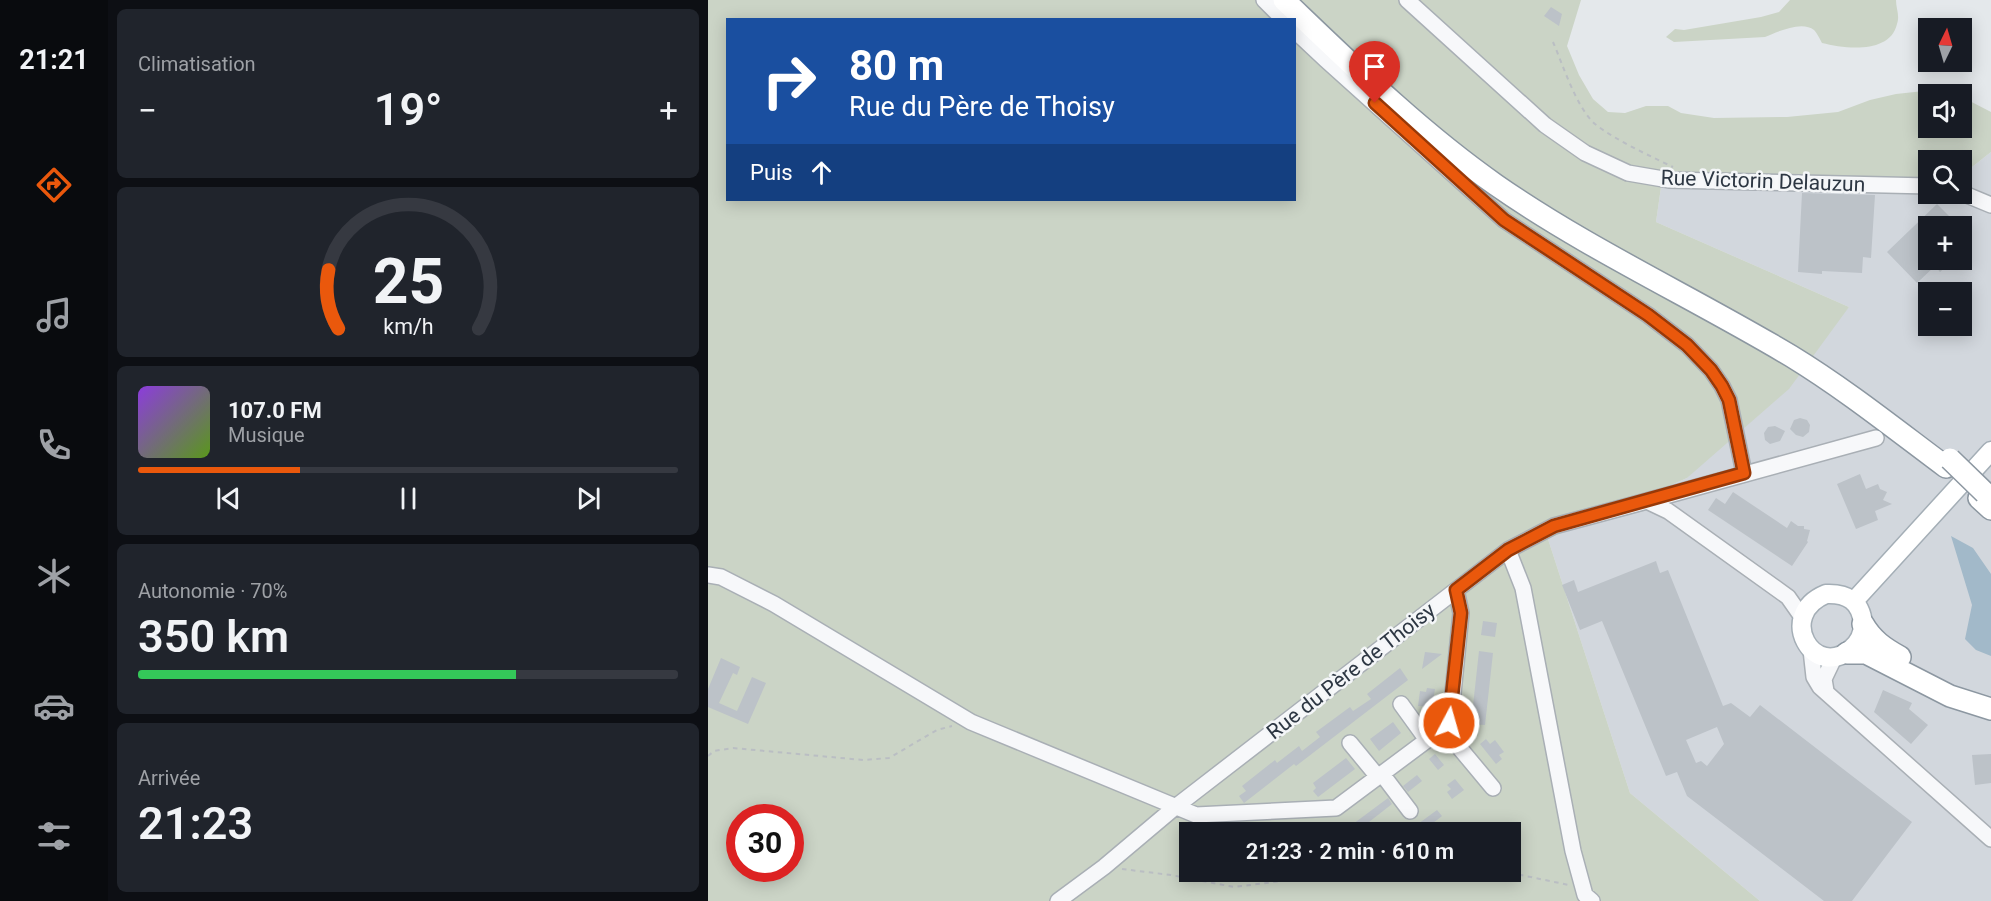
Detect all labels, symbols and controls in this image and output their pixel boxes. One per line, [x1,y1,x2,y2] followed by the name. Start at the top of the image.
[1918,18,1972,72] north arrow
[1918,18,1972,336] map controls
[849,41,944,90] text: 80 m
[1349,41,1400,103] pin
[750,42,828,120] icon: right
[19,44,89,76] text: 21:21
[1358,50,1391,83] icon: arrive
[138,52,256,76] text: Climatisation
[374,83,442,136] text: 19°
[1918,84,1972,138] button: sound
[138,91,157,130] text: −
[659,91,678,130] text: +
[849,91,1115,123] text: Rue du Père de Thoisy
[1918,150,1972,204] button: search
[805,156,838,189] icon: ahead
[750,160,793,185] text: Puis
[33,164,75,206] icon: directions
[1660,165,1866,197] street label: Rue Victorin Delauzun
[1918,216,1972,270] button: +
[372,245,444,318] text: 25
[1918,282,1972,336] button: −
[33,294,75,336] icon: music
[383,315,433,340] text: km/h
[228,398,322,423] text: 107.0 FM
[228,423,305,447] text: Musique
[33,424,75,466] icon: phone
[212,482,245,515] icon: previous
[392,482,425,515] icon: pause
[572,482,605,515] icon: next
[33,555,75,597] icon: climate
[138,579,287,603] text: Autonomie · 70%
[1262,598,1440,744] street label: Rue du Père de Thoisy
[138,610,289,663] text: 350 km
[33,685,75,727] icon: car
[1417,691,1481,755] position arrow
[138,766,200,790] text: Arrivée
[138,797,253,850] text: 21:23
[726,804,804,882] speed limit sign: 30
[33,815,75,857] icon: filters
[1246,839,1454,864] text: 21:23 · 2 min · 610 m

